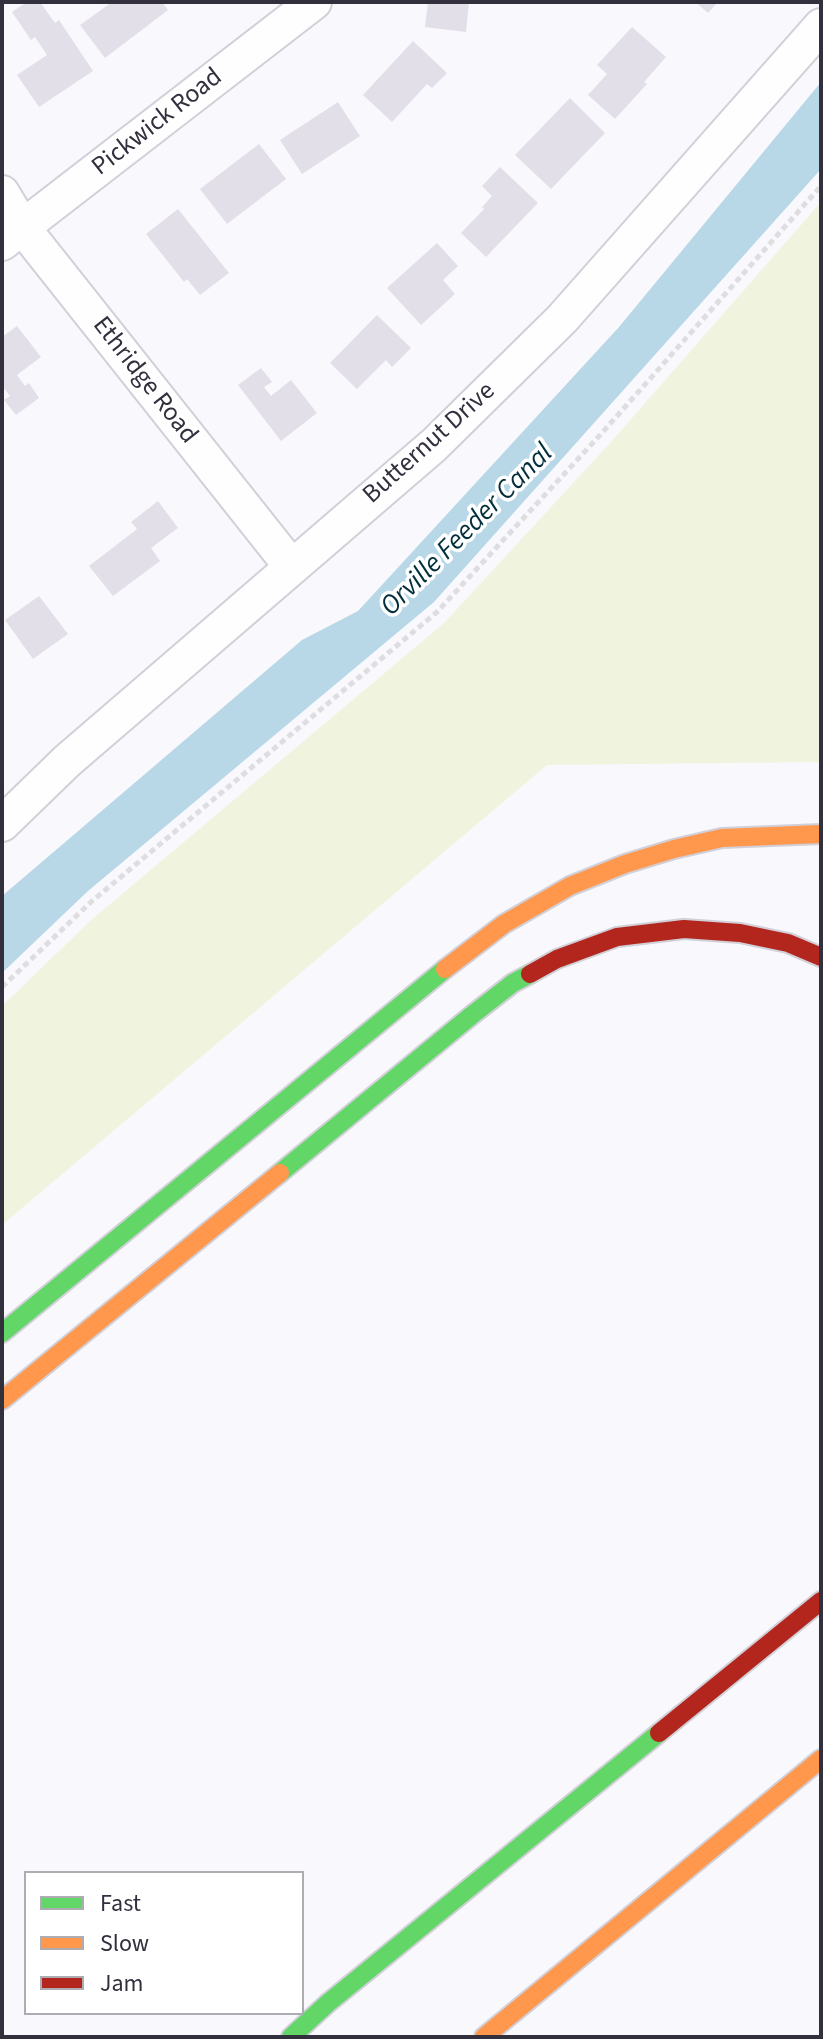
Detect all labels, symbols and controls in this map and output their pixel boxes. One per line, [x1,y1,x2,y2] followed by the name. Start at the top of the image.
[87,62,229,184] street label: Pickwick Road
[85,311,203,451] street label: Ethridge Road
[358,377,502,511] street label: Butternut Drive
[375,438,561,624] water label: Orville Feeder Canal
[24,1871,304,2015] legend
[100,1886,141,1921] text: Fast
[100,1926,149,1961] text: Slow
[100,1966,144,2001] text: Jam

